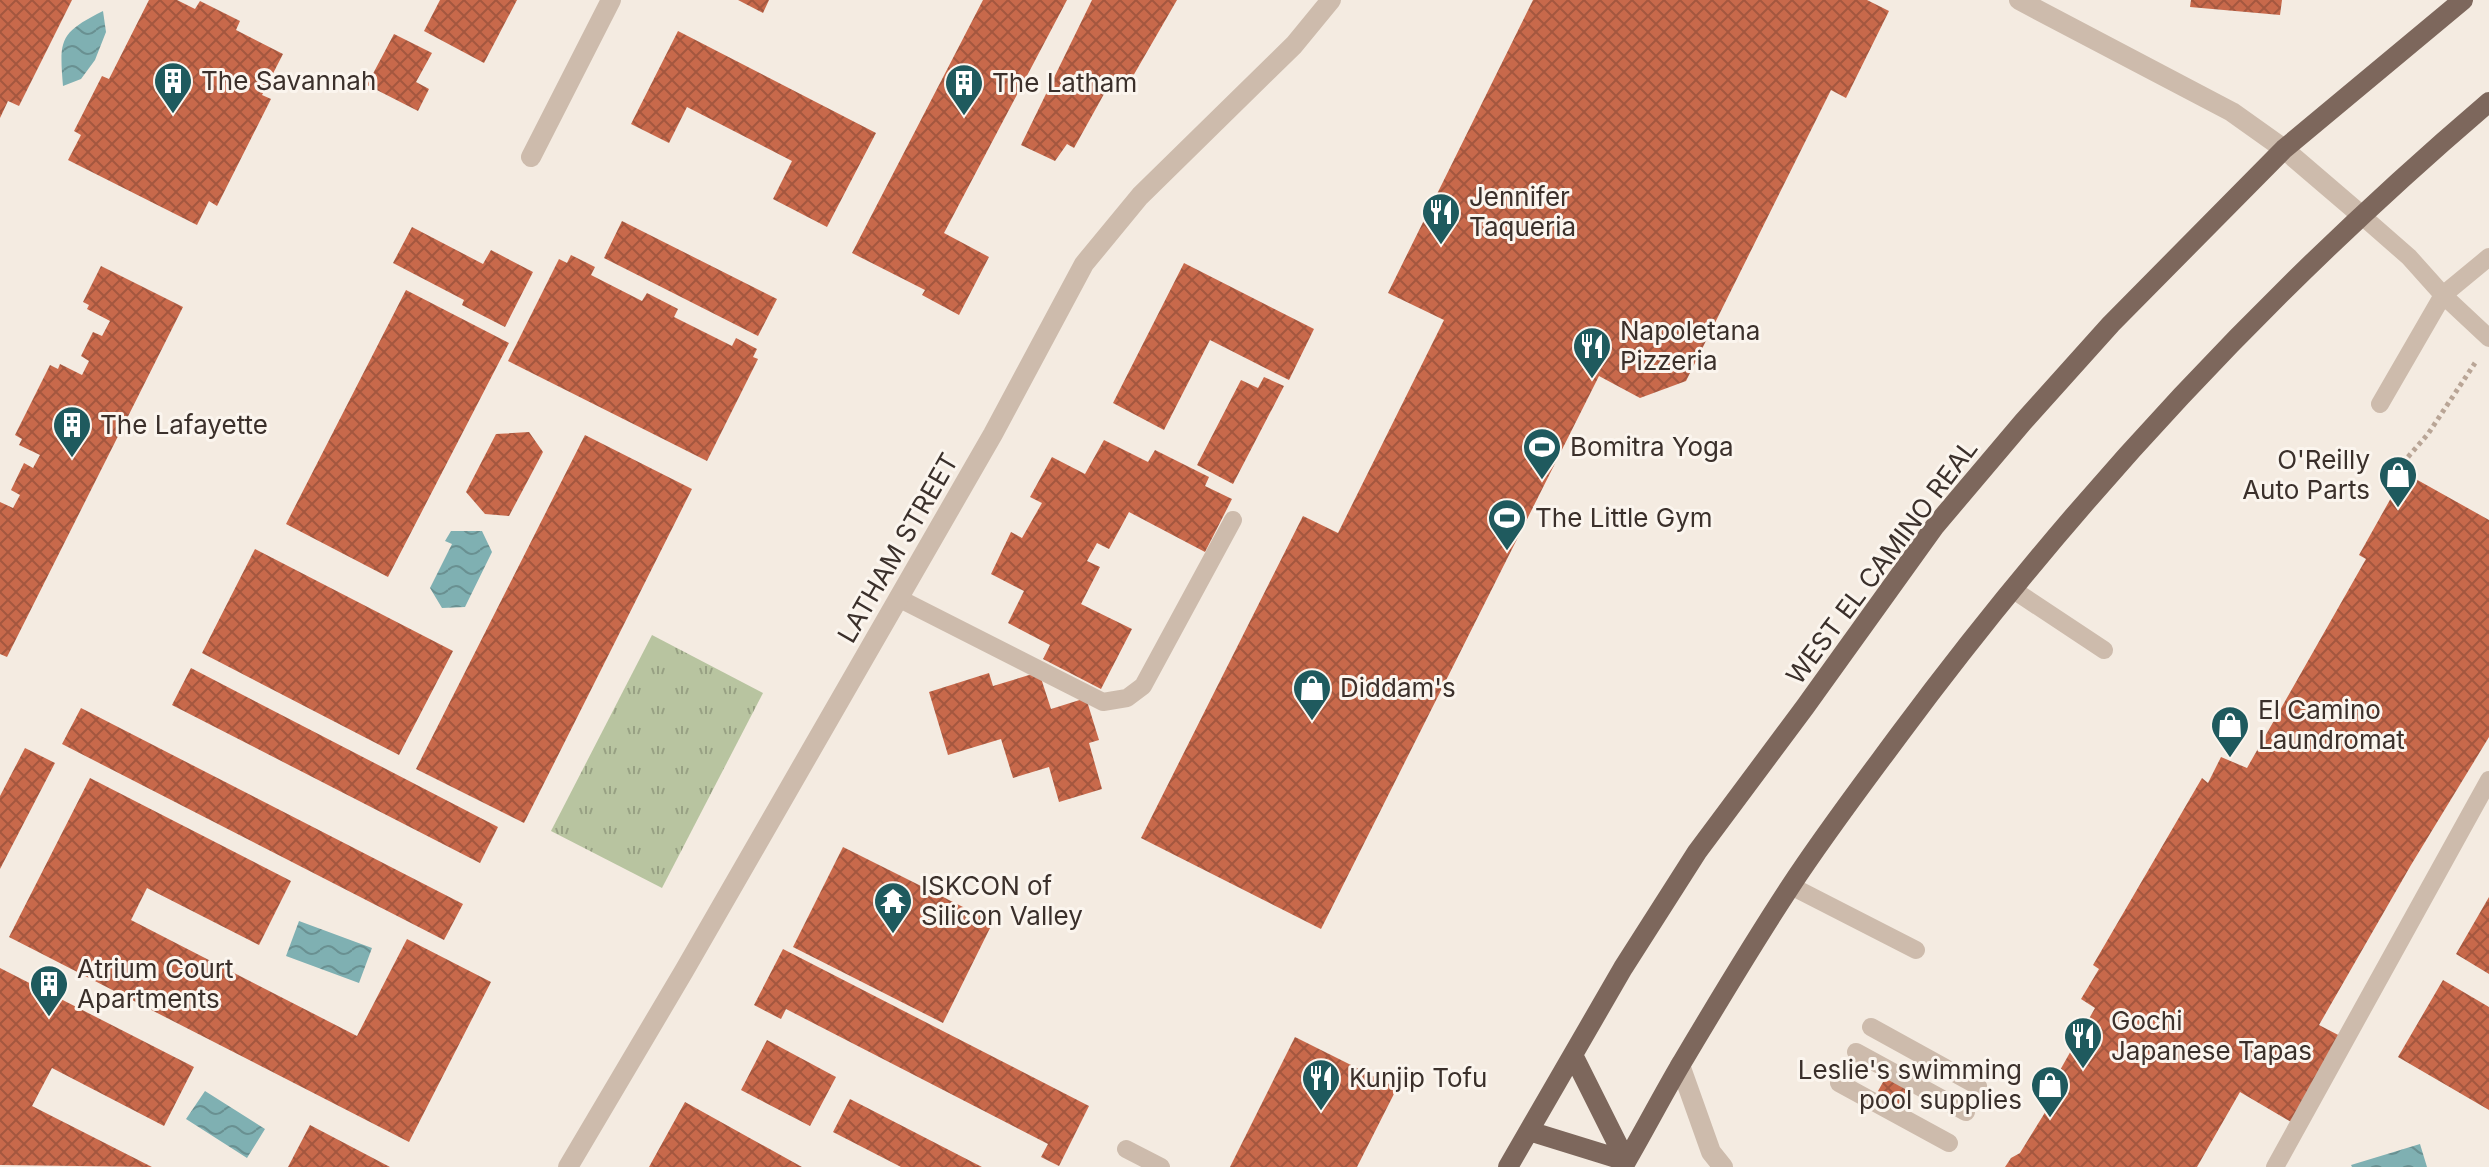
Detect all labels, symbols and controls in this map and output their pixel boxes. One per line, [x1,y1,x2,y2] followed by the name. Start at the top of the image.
[152,60,194,115] building icon: The Savannah
[943,62,985,117] building icon: The Latham
[201,65,376,96] place label: The Savannah
[992,67,1137,98] place label: The Latham
[1469,181,1576,242] place label: Jennifer Taqueria
[1420,191,1462,246] restaurant icon: Jennifer Taqueria
[1620,315,1760,376] place label: Napoletana Pizzeria
[1571,325,1613,380] restaurant icon: Napoletana Pizzeria
[51,404,93,459] building icon: The Lafayette
[100,409,268,440] place label: The Lafayette
[1521,426,1563,481] sports icon: Bomitra Yoga
[1570,431,1734,462] place label: Bomitra Yoga
[1779,433,1984,690] street label: WEST EL CAMINO REAL
[2242,444,2370,505] place label: O'Reilly Auto Parts
[831,448,964,648] street label: LATHAM STREET
[2377,454,2419,509] shop icon: O'Reilly Auto Parts
[1486,497,1528,552] sports icon: The Little Gym
[1535,502,1713,533] place label: The Little Gym
[1291,667,1333,722] shop icon: Diddam's
[1340,672,1456,703] place label: Diddam's
[2258,694,2405,755] place label: El Camino Laundromat
[2209,704,2251,759] shop icon: El Camino Laundromat
[921,870,1083,931] place label: ISKCON of Silicon Valley
[872,880,914,935] temple icon: ISKCON of Silicon Valley
[77,953,234,1014] place label: Atrium Court Apartments
[28,963,70,1018] building icon: Atrium Court Apartments
[2111,1005,2312,1066] place label: Gochi Japanese Tapas
[2062,1015,2104,1070] restaurant icon: Gochi Japanese Tapas
[1798,1054,2022,1115] place label: Leslie's swimming pool supplies
[1300,1057,1342,1112] restaurant icon: Kunjip Tofu
[1349,1062,1488,1093] place label: Kunjip Tofu
[2029,1064,2071,1119] shop icon: Leslie's swimming pool supplies

